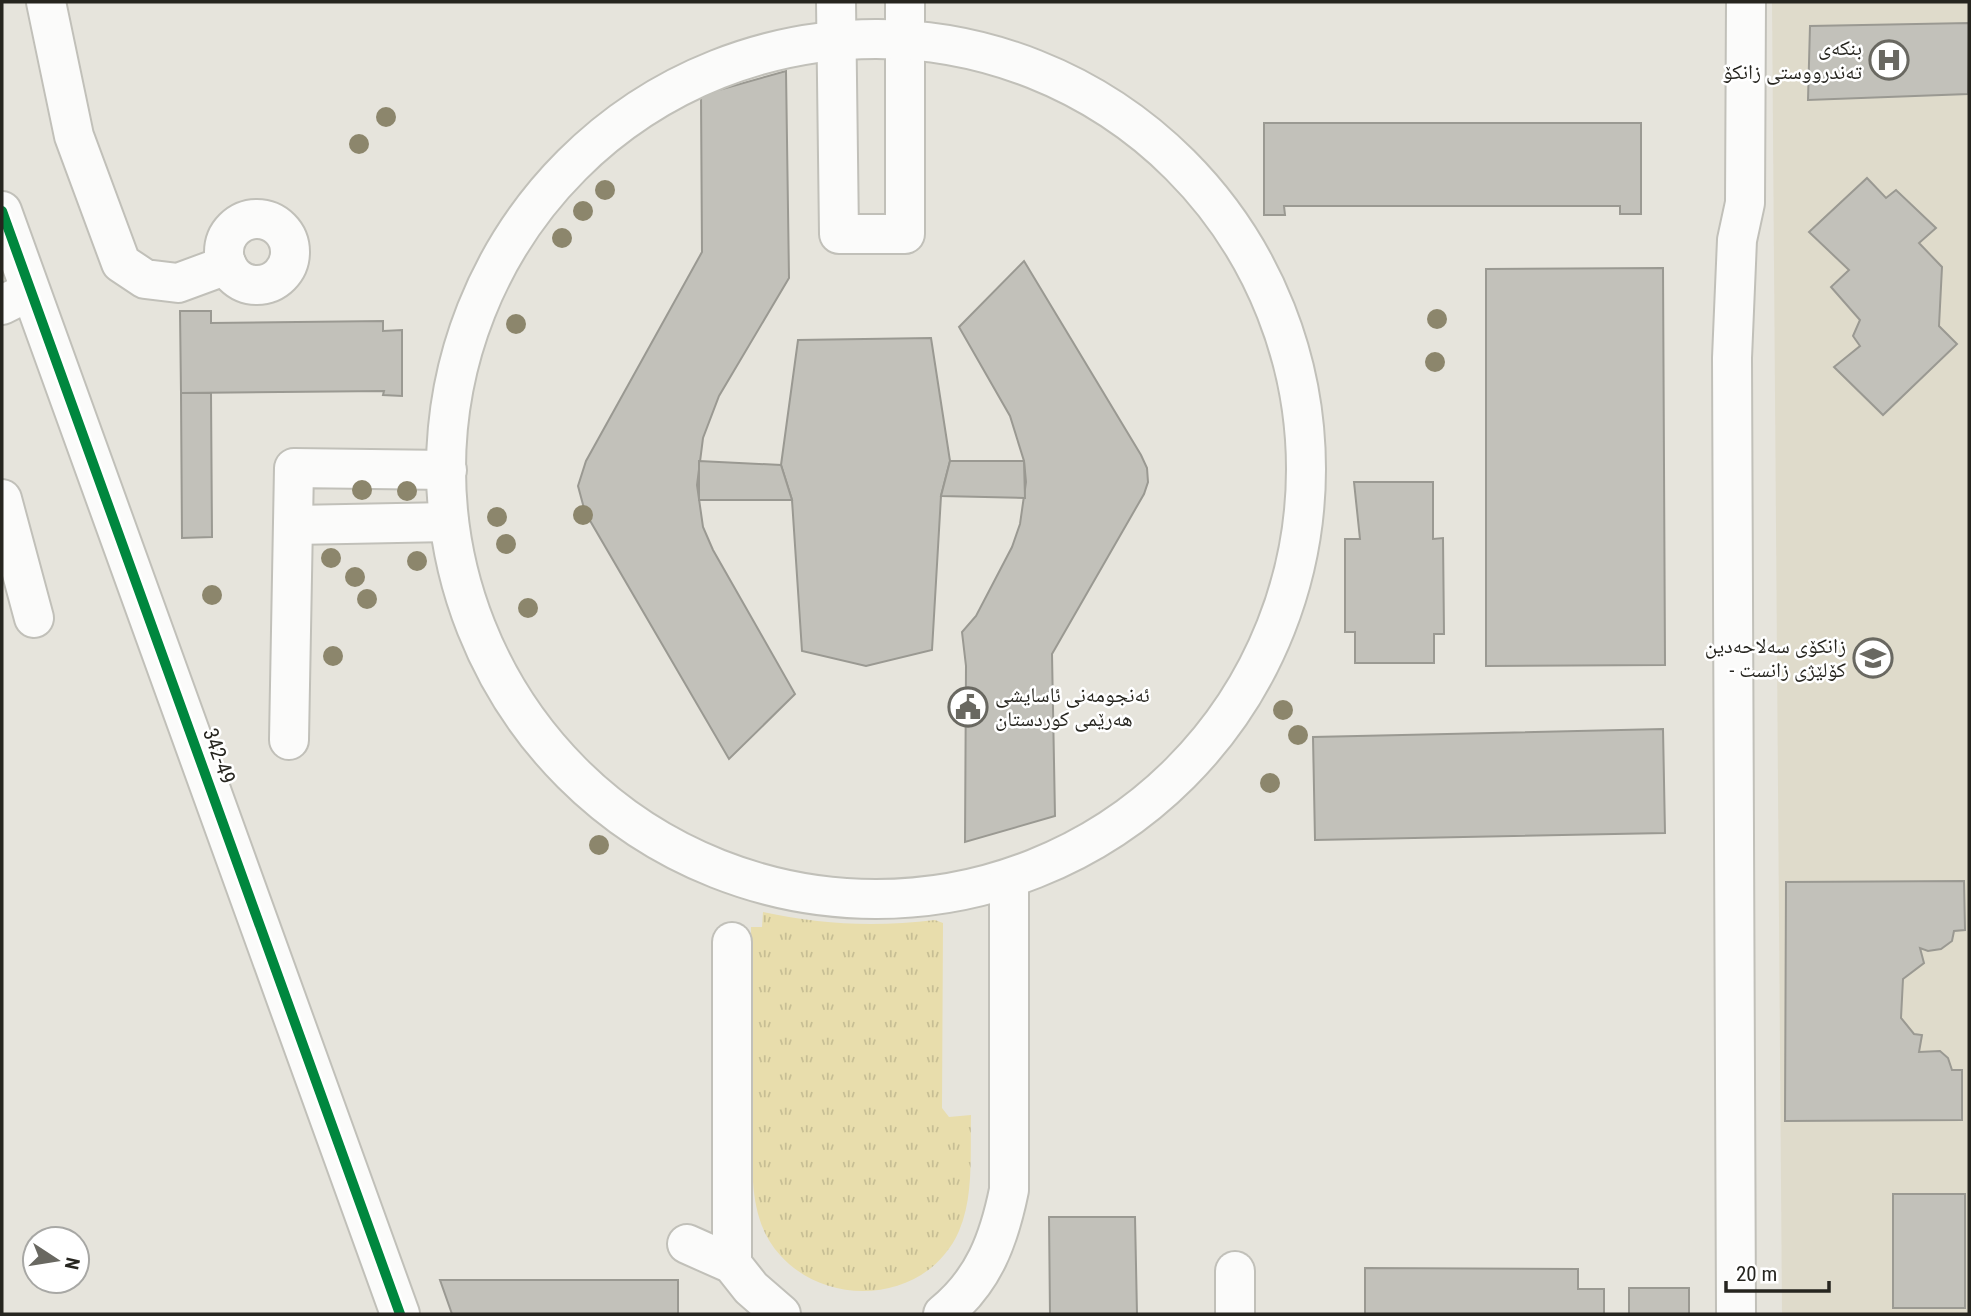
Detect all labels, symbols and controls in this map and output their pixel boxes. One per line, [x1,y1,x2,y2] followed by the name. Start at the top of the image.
[1723,36,1862,85] place label: بنکەی تەندرووستی زانکۆ
[1868,39,1910,81] hospital icon: بنکەی تەندرووستی زانکۆ
[1705,634,1846,682] place label: زانکۆی سەلاحەدین - کۆلێژی زانست
[1852,637,1894,679] school or university icon: زانکۆی سەلاحەدین - کۆلێژی زانست
[995,683,1150,732] place label: ئەنجومەنی ئاسایشی هەرێمی کوردستان
[947,686,989,728] public building icon: ئەنجومەنی ئاسایشی هەرێمی کوردستان
[198,725,240,787] street label: 342-49
[21,1225,91,1295] north arrow
[1726,1250,1829,1294] scale bar
[60,1255,85,1272] text: N
[1736,1262,1777,1286] text: 20 m

